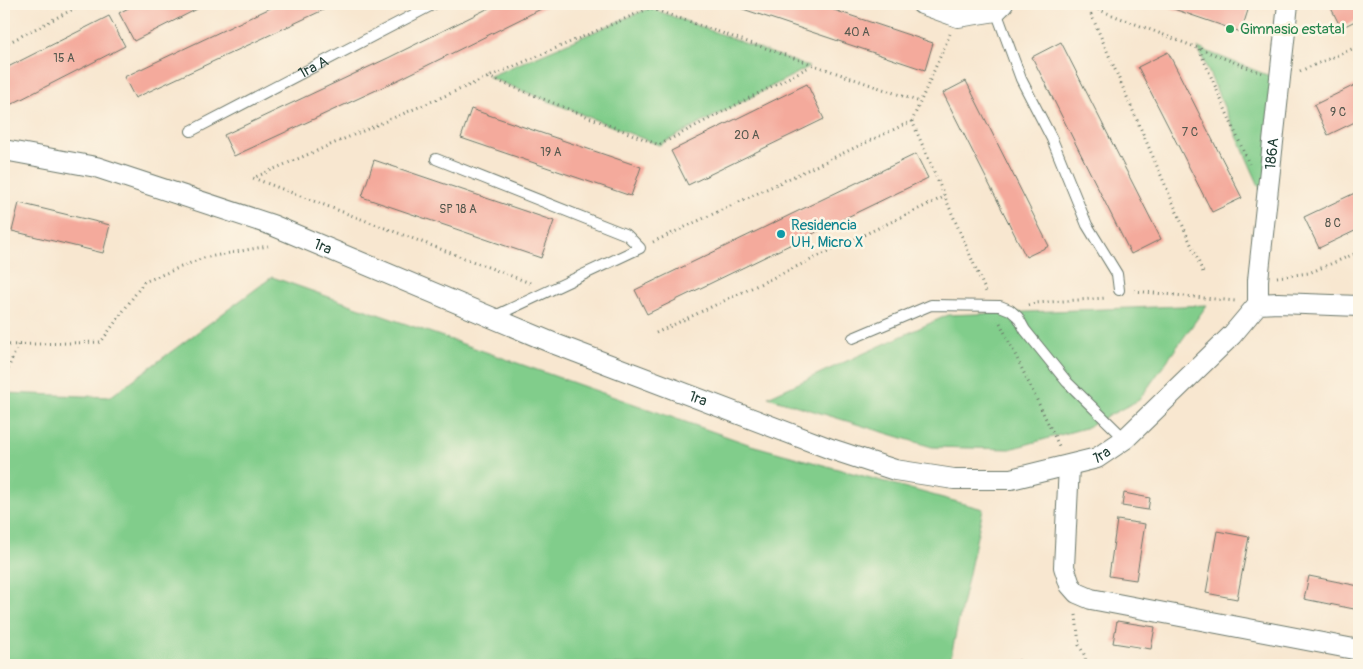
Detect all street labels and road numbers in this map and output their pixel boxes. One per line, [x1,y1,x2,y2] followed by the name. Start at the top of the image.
[295,51,332,83] street label: 1ra A
[1261,137,1283,171] street label: 186A
[311,234,335,259] street label: 1ra
[686,386,710,411] street label: 1ra
[1091,442,1114,468] street label: 1ra

